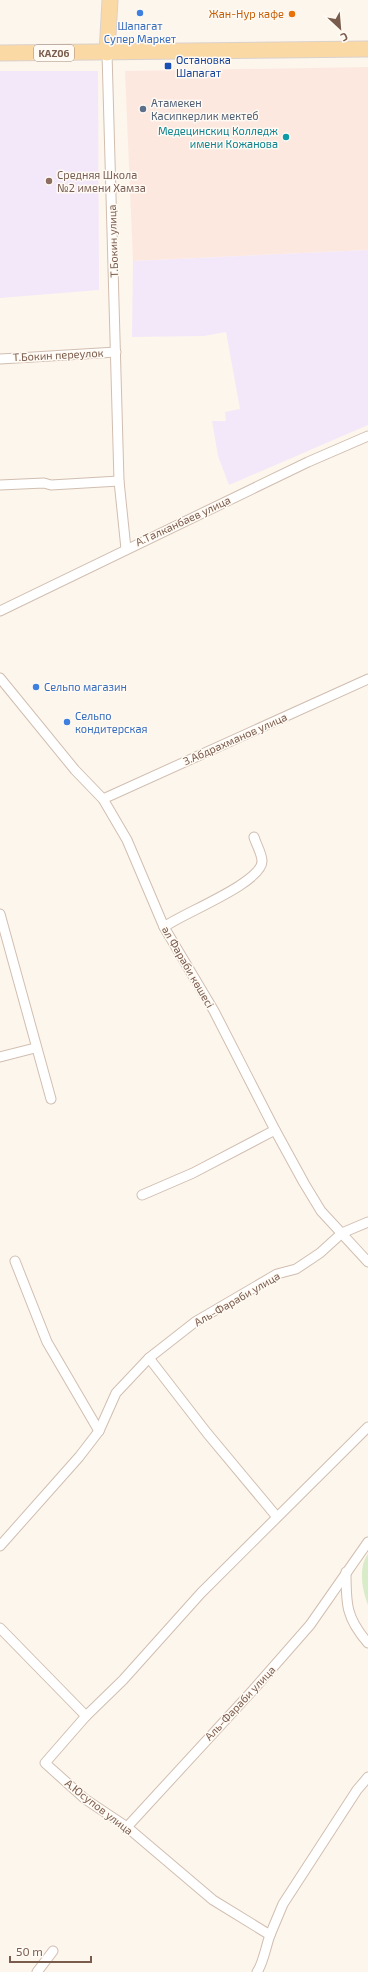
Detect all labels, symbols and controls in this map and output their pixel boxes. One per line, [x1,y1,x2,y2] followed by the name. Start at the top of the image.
[209,7,284,21] place label: Жан-Нур кафе
[135,8,145,18] marker: Шапагат Супер Маркет
[320,8,360,48] north arrow
[287,9,297,19] marker: Жан-Нур кафе
[104,19,177,46] place label: Шапагат Супер Маркет
[338,30,350,45] text: С
[34,45,74,61] road number: KАZ06
[176,53,231,79] place label: Остановка Шапагат
[163,61,173,71] marker: Остановка Шапагат
[151,96,259,122] place label: Атамекен Касипкерлик мектеб
[138,104,148,114] marker: Атамекен Касипкерлик мектеб
[158,124,278,150] place label: Медецинскиц Колледж имени Кожанова
[281,132,291,142] marker: Медецинскиц Колледж имени Кожанова
[57,168,146,194] place label: Средняя Школа №2 имени Хамза
[44,176,54,186] marker: Средняя Школа №2 имени Хамза
[105,204,121,278] street label: Т.Бокин улица
[12,346,104,364] street label: Т.Бокин переулок
[133,493,233,549] street label: А.Талканбаев улица
[44,680,127,693] place label: Сельпо магазин
[31,682,41,692] marker: Сельпо магазин
[75,709,147,735] place label: Сельпо кондитерская
[181,710,289,768] street label: З.Абдрахманов улица
[62,717,72,727] marker: Сельпо кондитерская
[160,923,217,1010] street label: әл Фараби көшесі
[191,1269,283,1329] street label: Аль-Фараби улица
[202,1663,278,1743] street label: Аль-Фараби улица
[62,1776,136,1838] street label: А.Юсупов улица
[10,1938,91,1964] scale bar
[16,1944,43,1958] text: 50 m

